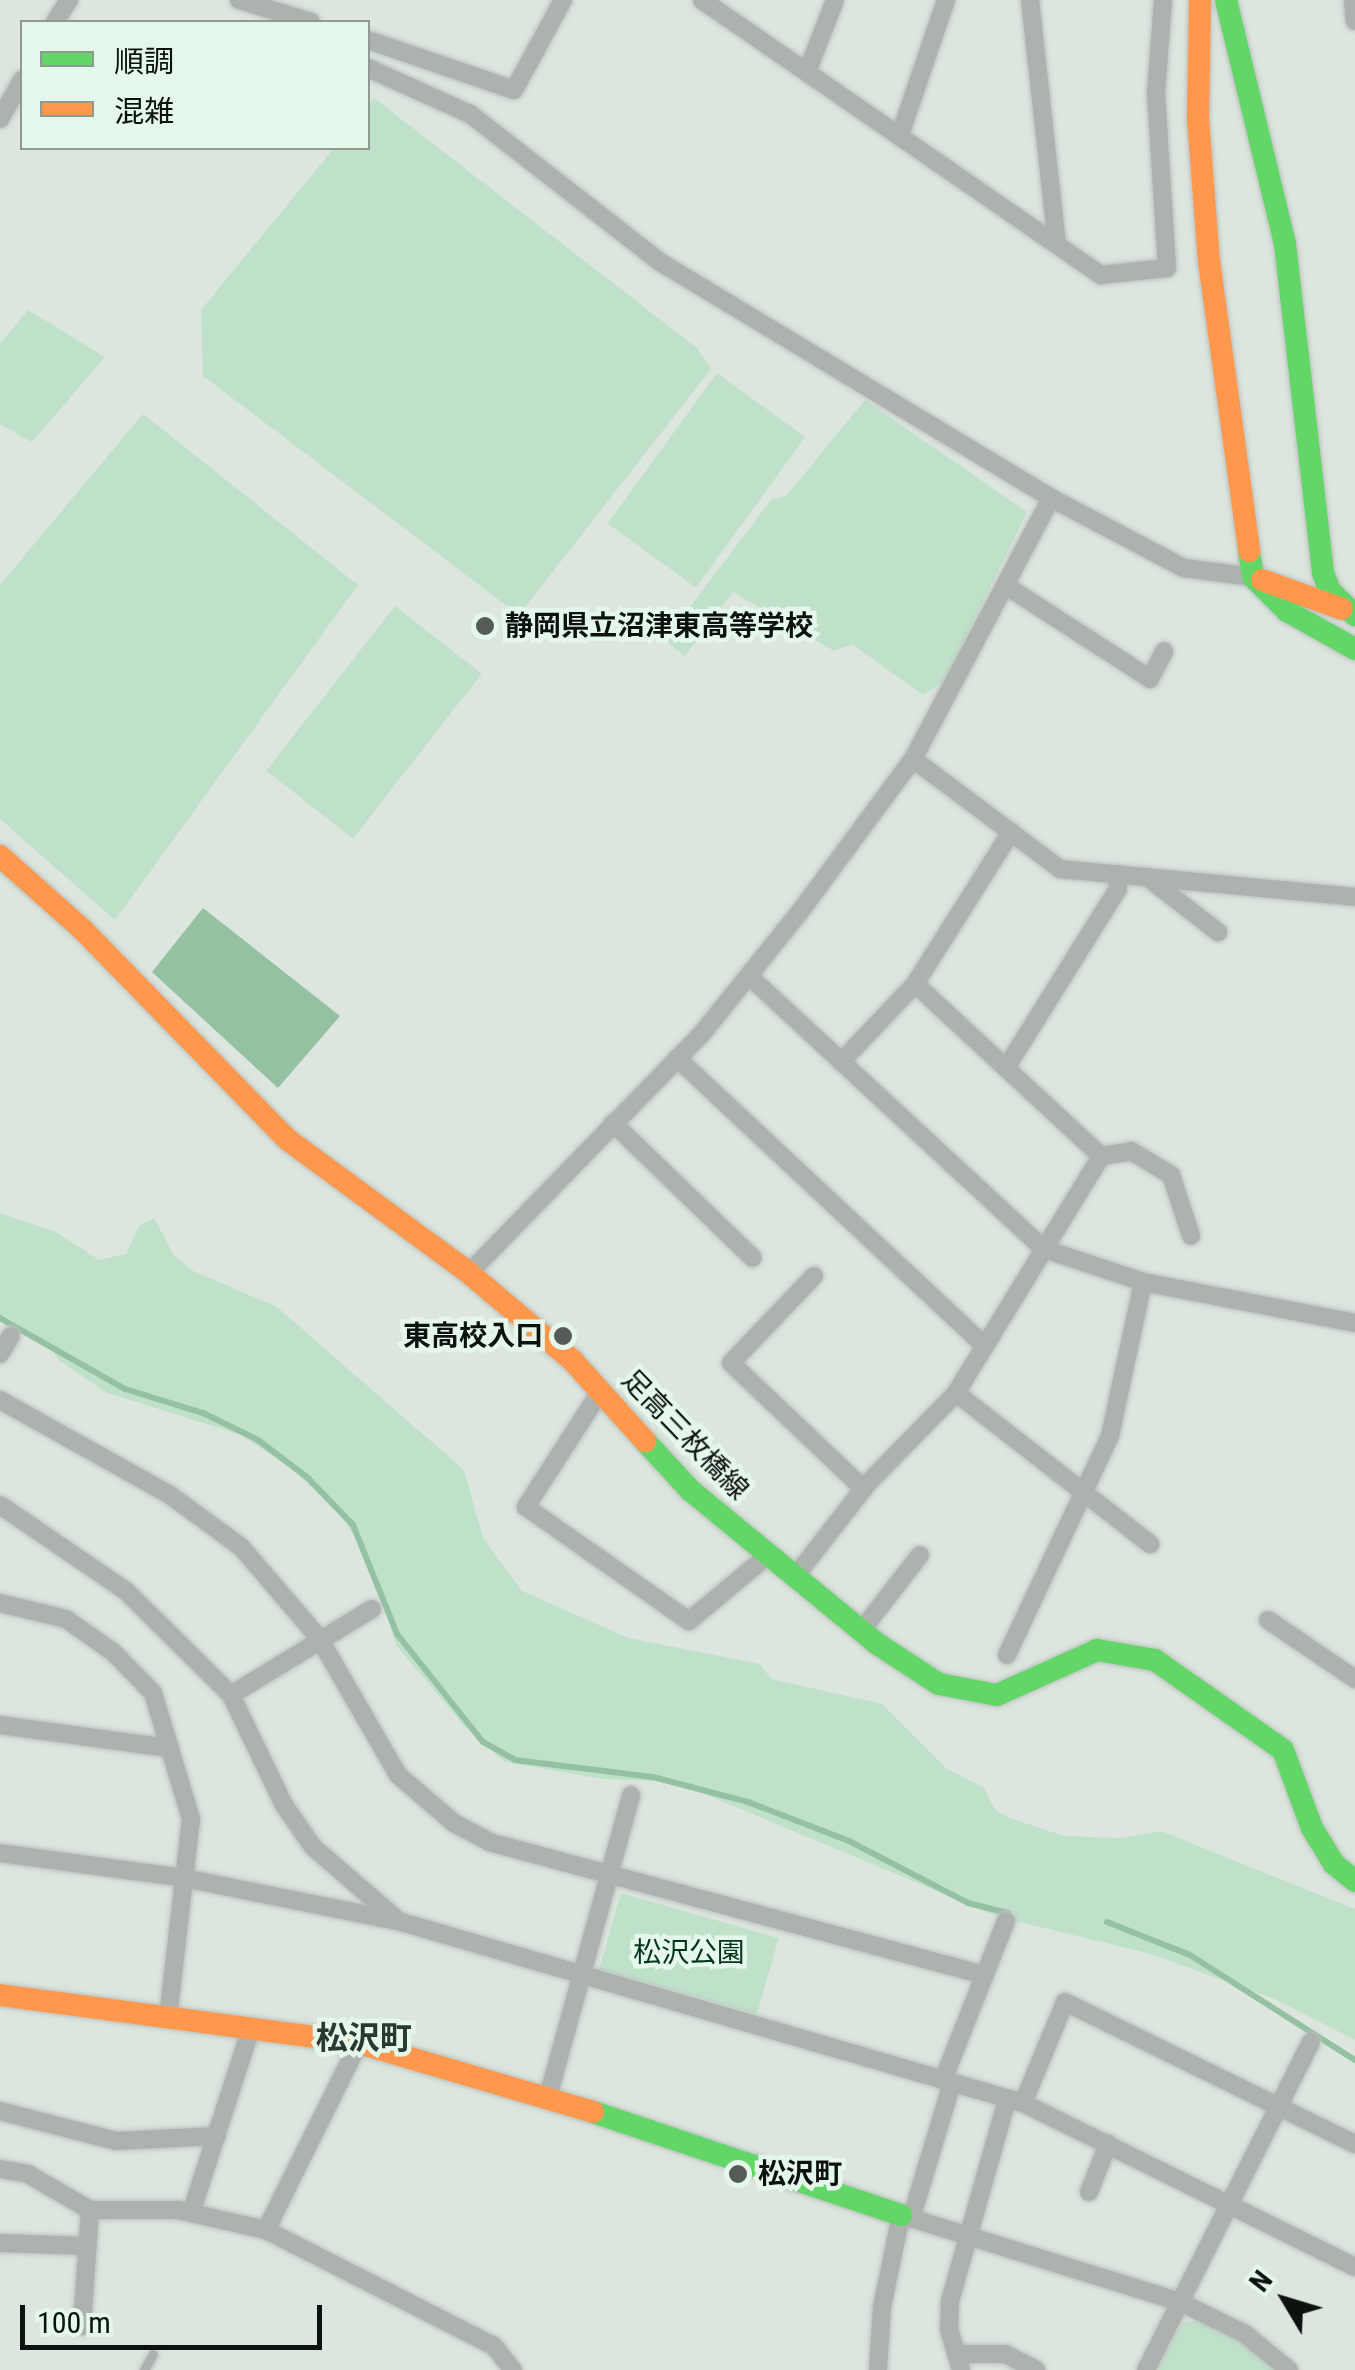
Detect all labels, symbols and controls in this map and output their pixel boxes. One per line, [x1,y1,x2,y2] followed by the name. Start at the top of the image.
[20,20,370,150] legend
[114,44,174,79] text: 順調
[114,94,174,129] text: 混雑
[505,609,813,643] place label: 静岡県立沼津東高等学校
[474,615,496,637] marker: 静岡県立沼津東高等学校
[403,1319,543,1353] place label: 東高校入口
[552,1325,574,1347] marker: 東高校入口
[615,1363,755,1507] street label: 足高三枚橋線
[633,1936,745,1970] park label: 松沢公園
[316,2019,412,2057] district label: 松沢町
[758,2157,842,2191] place label: 松沢町
[727,2163,749,2185] marker: 松沢町
[1235,2250,1335,2350] north arrow
[1243,2264,1279,2298] text: N
[25,2285,328,2347] scale bar
[37,2305,111,2340] text: 100 m

